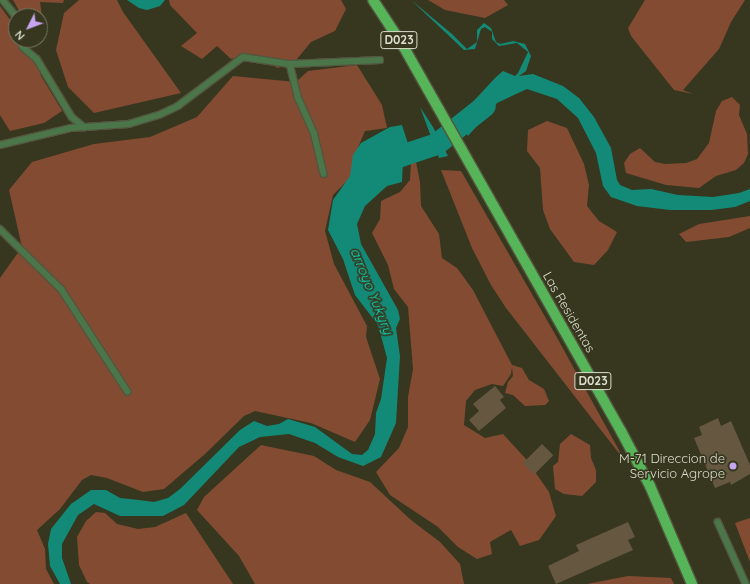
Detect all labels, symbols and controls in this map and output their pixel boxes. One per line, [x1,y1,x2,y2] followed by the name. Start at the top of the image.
[8,8,48,48] north arrow
[12,28,28,43] text: N
[380,30,418,50] road number: D023
[347,245,397,337] water label: arroyo Yukyry
[540,269,598,355] street label: Las Residentas
[574,371,612,391] road number: D023
[619,451,725,482] place label: M-71 Direccion de Servicio Agrope
[728,461,738,471] marker: M-71 Direccion de Servicio Agrope

